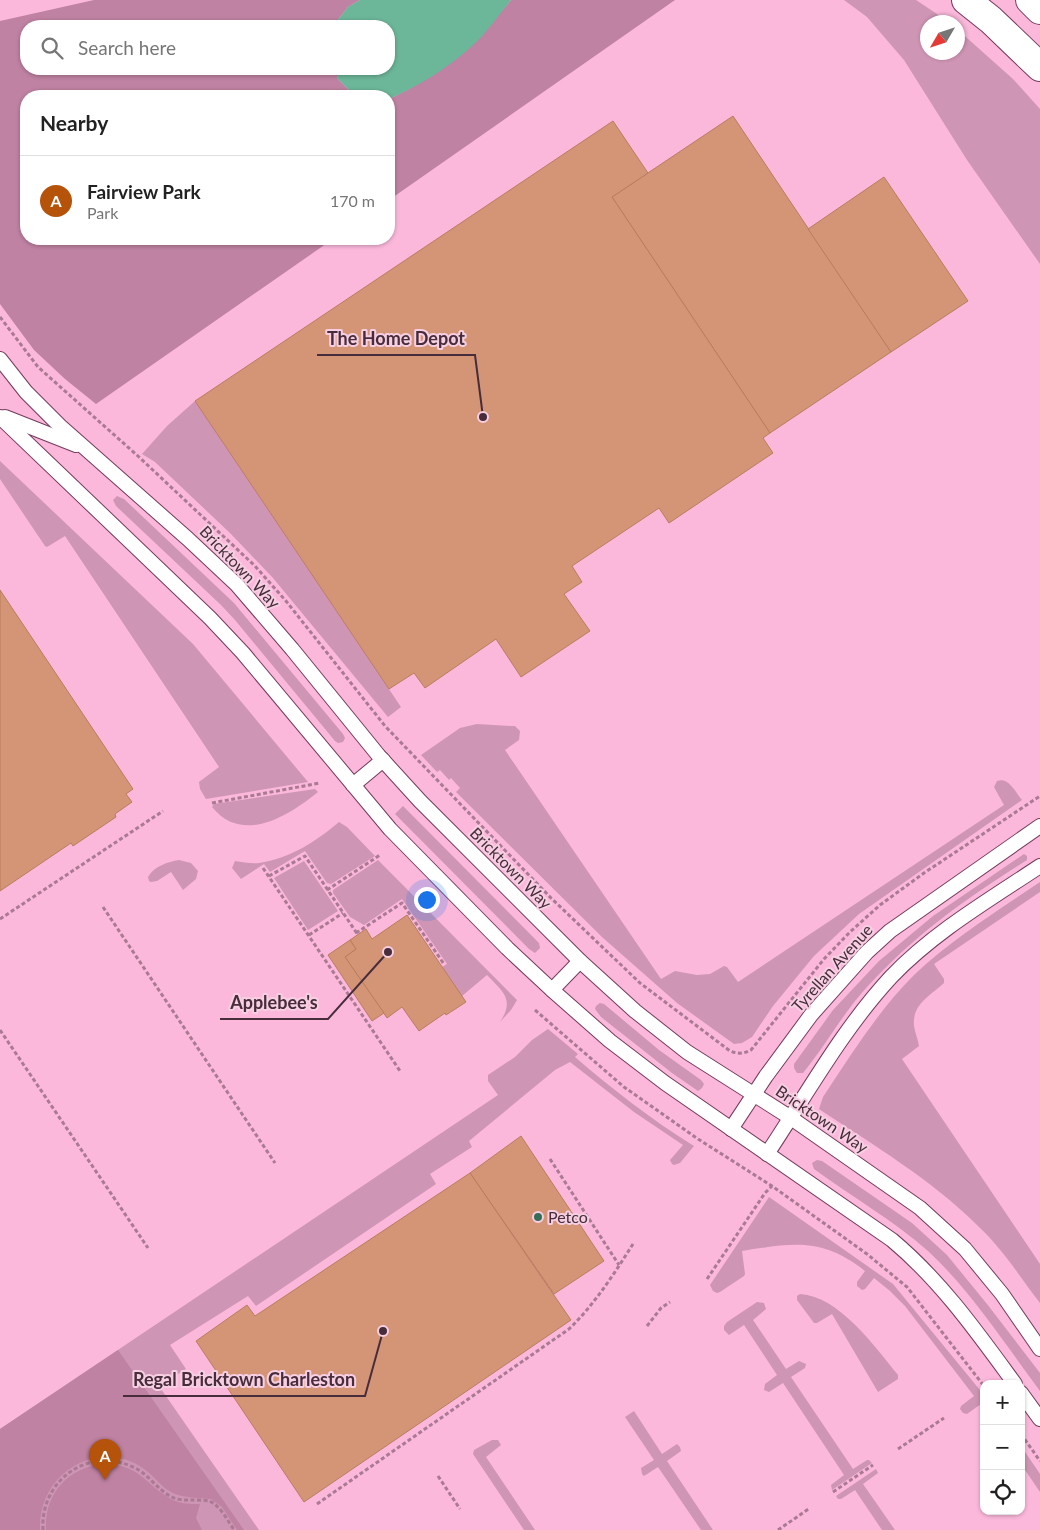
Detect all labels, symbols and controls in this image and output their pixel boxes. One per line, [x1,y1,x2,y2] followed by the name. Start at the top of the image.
[920,15,965,60] north arrow
[20,20,395,75] search box
[38,34,66,62] icon: search
[78,36,176,59] text: Search here
[40,110,108,135] text: Nearby
[87,180,201,203] text: Fairview Park
[50,191,62,210] text: A
[330,191,375,210] text: 170 m
[87,203,118,222] text: Park
[317,322,475,355] callout: The Home Depot
[327,327,465,349] text: The Home Depot
[196,521,285,612] street label: Bricktown Way
[467,823,557,913] street label: Bricktown Way
[414,887,440,913] your location
[787,920,876,1015] street label: Tyrellan Avenue
[220,986,328,1019] callout: Applebee's
[229,991,318,1013] text: Applebee's
[772,1081,873,1157] street label: Bricktown Way
[548,1207,588,1226] place label: Petco
[532,1211,544,1223] marker: Petco
[123,1363,365,1396] callout: Regal Bricktown Charleston
[133,1368,355,1390] text: Regal Bricktown Charleston
[980,1380,1025,1515] map controls
[980,1380,1025,1425] button: +
[980,1425,1025,1470] button: −
[89,1439,121,1480] pin: A
[980,1470,1025,1515] button: locate

